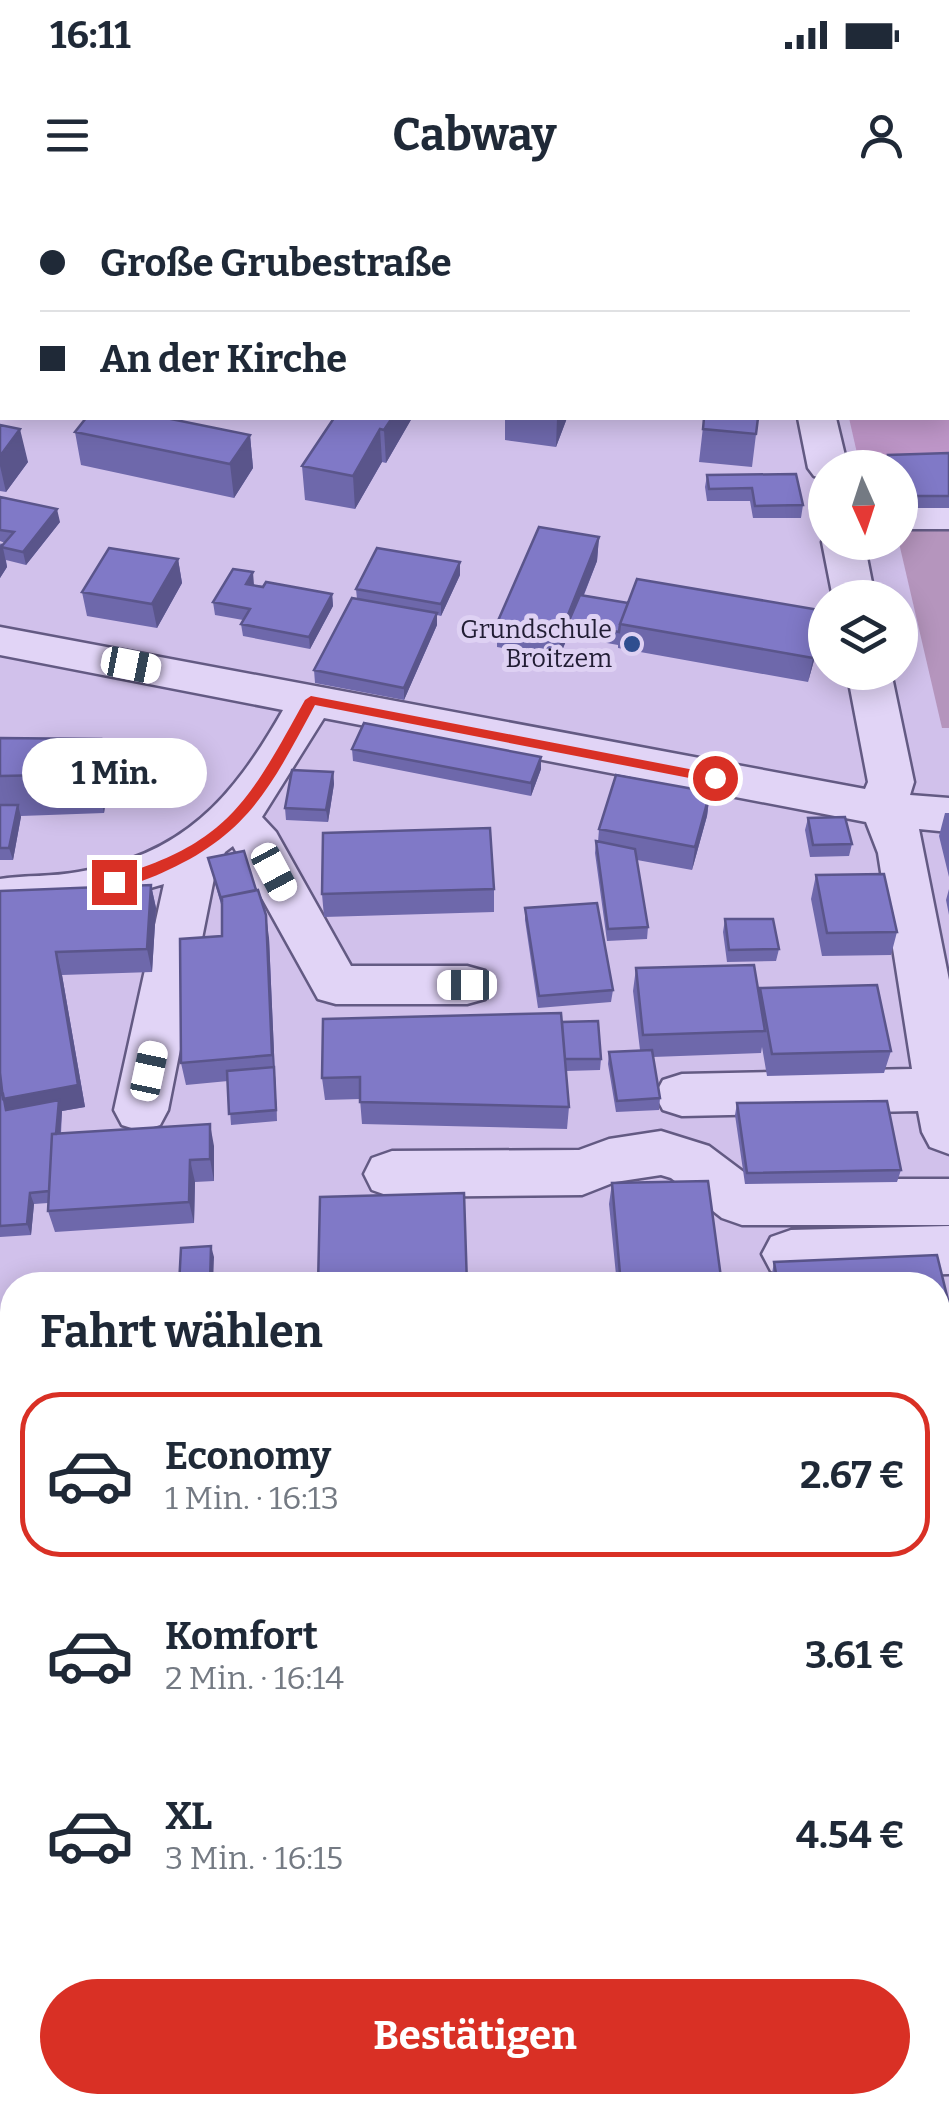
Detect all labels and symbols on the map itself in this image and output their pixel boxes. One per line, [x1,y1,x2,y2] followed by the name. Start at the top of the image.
[808,450,918,560] north arrow
[460,615,612,674] place label: Grundschule Broitzem
[621,633,643,655] marker: Grundschule Broitzem
[99,645,163,685] car
[22,737,206,807] callout: 1 Min.
[693,756,738,801] route start
[247,838,301,906] car
[92,860,137,905] route end
[437,970,497,1000] car
[128,1039,170,1103] car

